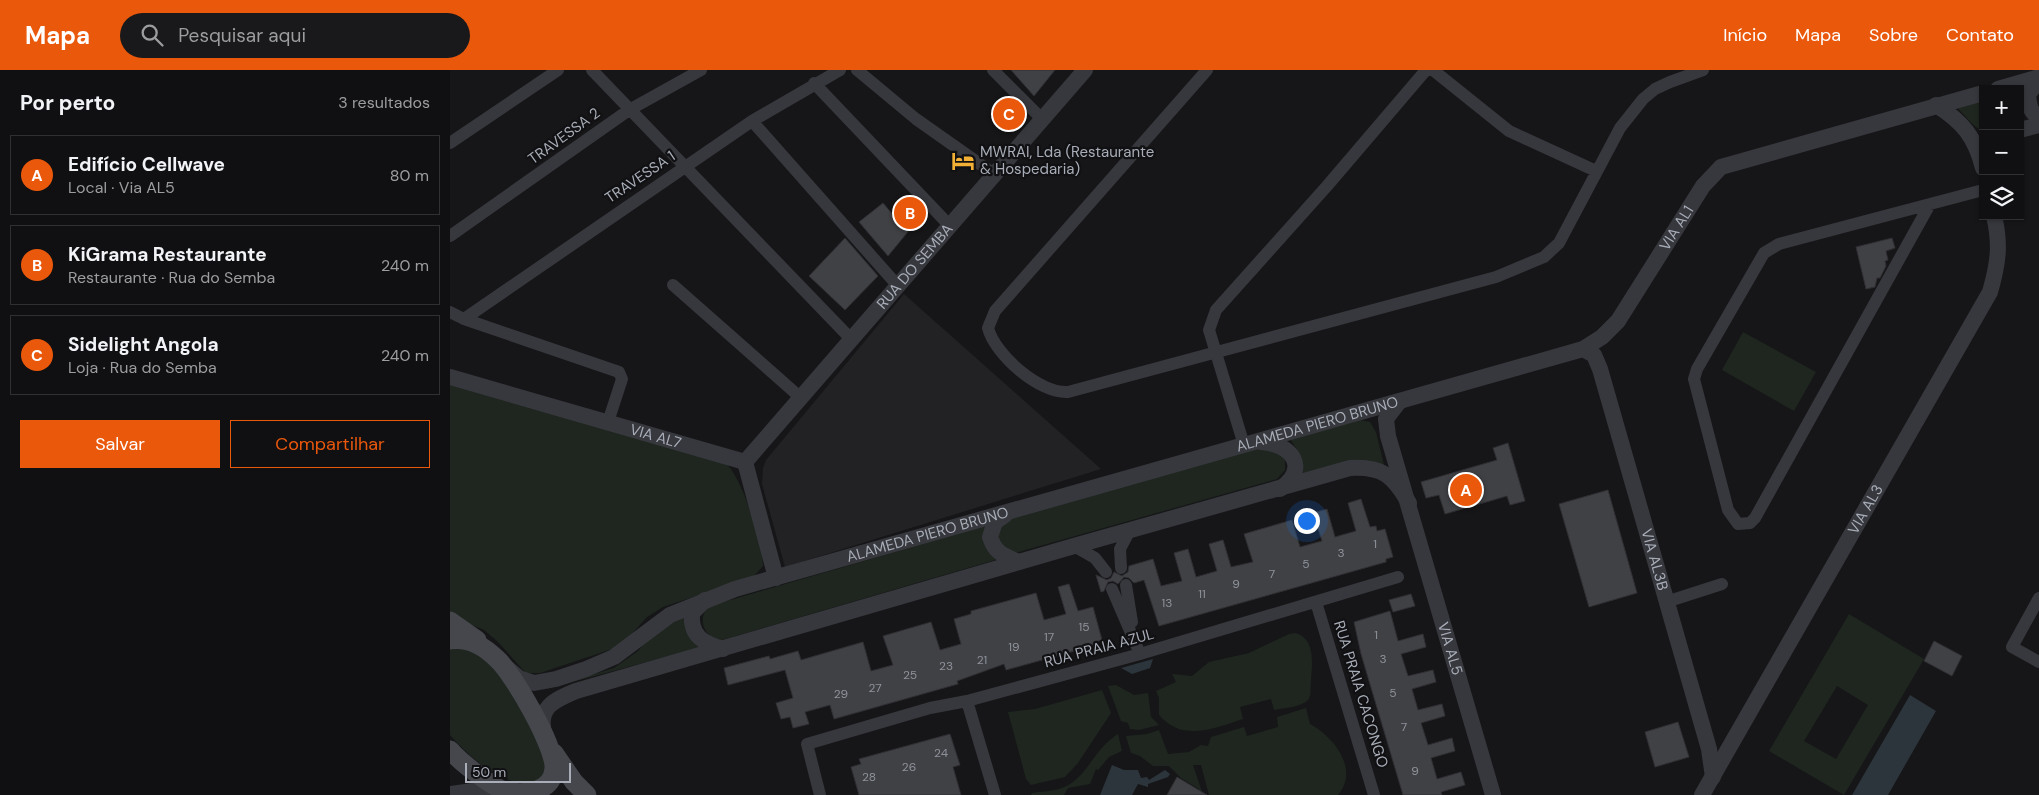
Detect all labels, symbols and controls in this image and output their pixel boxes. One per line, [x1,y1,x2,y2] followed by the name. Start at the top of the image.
[120,13,470,58] search box
[25,20,90,51] text: Mapa
[138,21,166,49] icon: search
[178,23,306,48] text: Pesquisar aqui
[1723,23,1767,47] text: Início
[1795,23,1841,47] text: Mapa
[1869,23,1918,47] text: Sobre
[1946,23,2014,47] text: Contato
[1979,85,2024,220] map controls
[1979,85,2024,130] button: +
[20,89,115,117] text: Por perto
[338,92,430,113] text: 3 resultados
[993,95,1025,133] pin: C
[524,103,604,169] street label: TRAVESSA 2
[1979,130,2024,175] button: −
[980,142,1154,179] place label: MWRAI, Lda (Restaurante & Hospedaria)
[601,146,679,208] street label: TRAVESSA 1
[950,148,976,174] hotel icon: MWRAI, Lda (Restaurante & Hospedaria)
[68,152,225,177] text: Edifício Cellwave
[31,165,43,186] text: A
[390,165,429,186] text: 80 m
[1979,175,2024,220] button: layers
[68,177,175,198] text: Local · Via AL5
[894,194,926,232] pin: B
[1655,202,1698,254] street label: VIA AL1
[872,219,957,313] street label: RUA DO SEMBA
[68,242,267,267] text: KiGrama Restaurante
[32,255,42,276] text: B
[381,255,429,276] text: 240 m
[68,267,275,288] text: Restaurante · Rua do Semba
[68,332,219,357] text: Sidelight Angola
[31,345,43,366] text: C
[381,345,429,366] text: 240 m
[68,357,217,378] text: Loja · Rua do Semba
[1234,392,1401,457] street label: ALAMEDA PIERO BRUNO
[628,419,684,453] street label: VIA AL7
[20,420,220,468] button: Salvar
[230,420,430,468] button: Compartilhar
[1450,471,1482,509] pin: A
[1843,481,1888,538] street label: VIA AL3
[844,502,1011,567] street label: ALAMEDA PIERO BRUNO
[1294,508,1320,534] your location
[1636,526,1673,593] street label: VIA AL3B
[1373,536,1377,552] house number: 1
[1337,545,1345,561] house number: 3
[1302,556,1310,572] house number: 5
[1269,566,1275,582] house number: 7
[1232,576,1240,592] house number: 9
[1198,586,1206,602] house number: 11
[1162,595,1172,611] house number: 13
[1329,618,1393,770] street label: RUA PRAIA CACONGO
[1078,619,1090,635] house number: 15
[1433,620,1467,677] street label: VIA AL5
[1042,624,1156,672] street label: RUA PRAIA AZUL
[1374,627,1378,643] house number: 1
[1044,629,1054,645] house number: 17
[1008,639,1020,655] house number: 19
[1379,651,1387,667] house number: 3
[977,652,987,668] house number: 21
[939,658,953,674] house number: 23
[903,667,917,683] house number: 25
[868,680,882,696] house number: 27
[1389,685,1397,701] house number: 5
[834,686,848,702] house number: 29
[1401,719,1407,735] house number: 7
[934,745,948,761] house number: 24
[902,759,916,775] house number: 26
[465,760,571,783] scale bar
[472,763,506,781] text: 50 m
[1411,763,1419,779] house number: 9
[862,769,876,785] house number: 28

